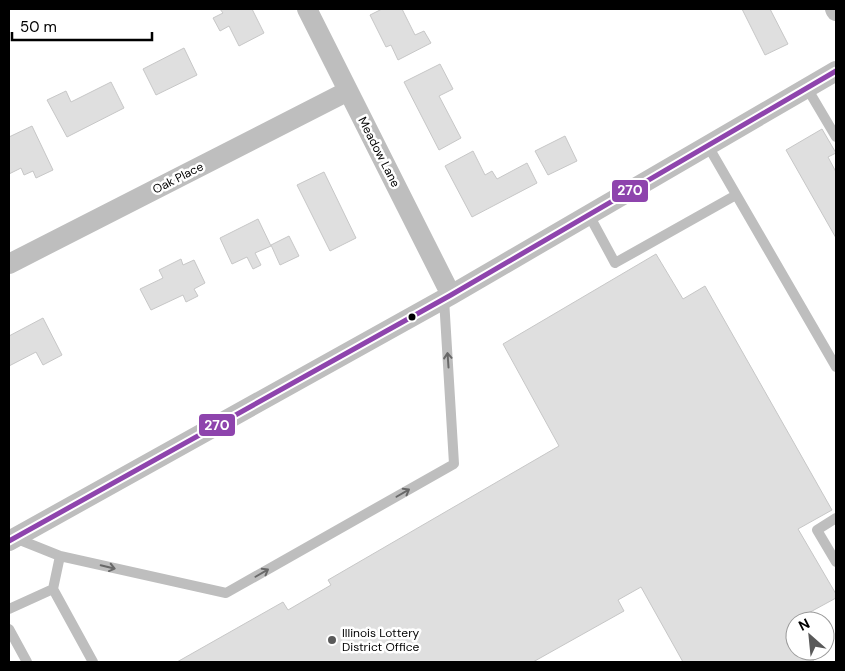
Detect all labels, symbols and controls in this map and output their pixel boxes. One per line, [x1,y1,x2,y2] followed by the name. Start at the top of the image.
[12,10,152,42] scale bar
[20,17,57,37] text: 50 m
[354,114,404,190] street label: Meadow Lane
[150,158,206,198] street label: Oak Place
[611,179,649,203] line badge: 270
[617,181,643,199] text: 270
[407,312,417,322] unlabelled marker
[443,353,453,369] one-way arrow
[198,413,236,437] line badge: 270
[204,416,230,434] text: 270
[395,487,410,497] one-way arrow
[99,563,115,572] one-way arrow
[254,568,268,578] one-way arrow
[785,611,835,661] north arrow
[795,614,813,635] text: N
[342,625,420,655] place label: Illinois Lottery District Office
[326,634,338,646] marker: Illinois Lottery District Office

